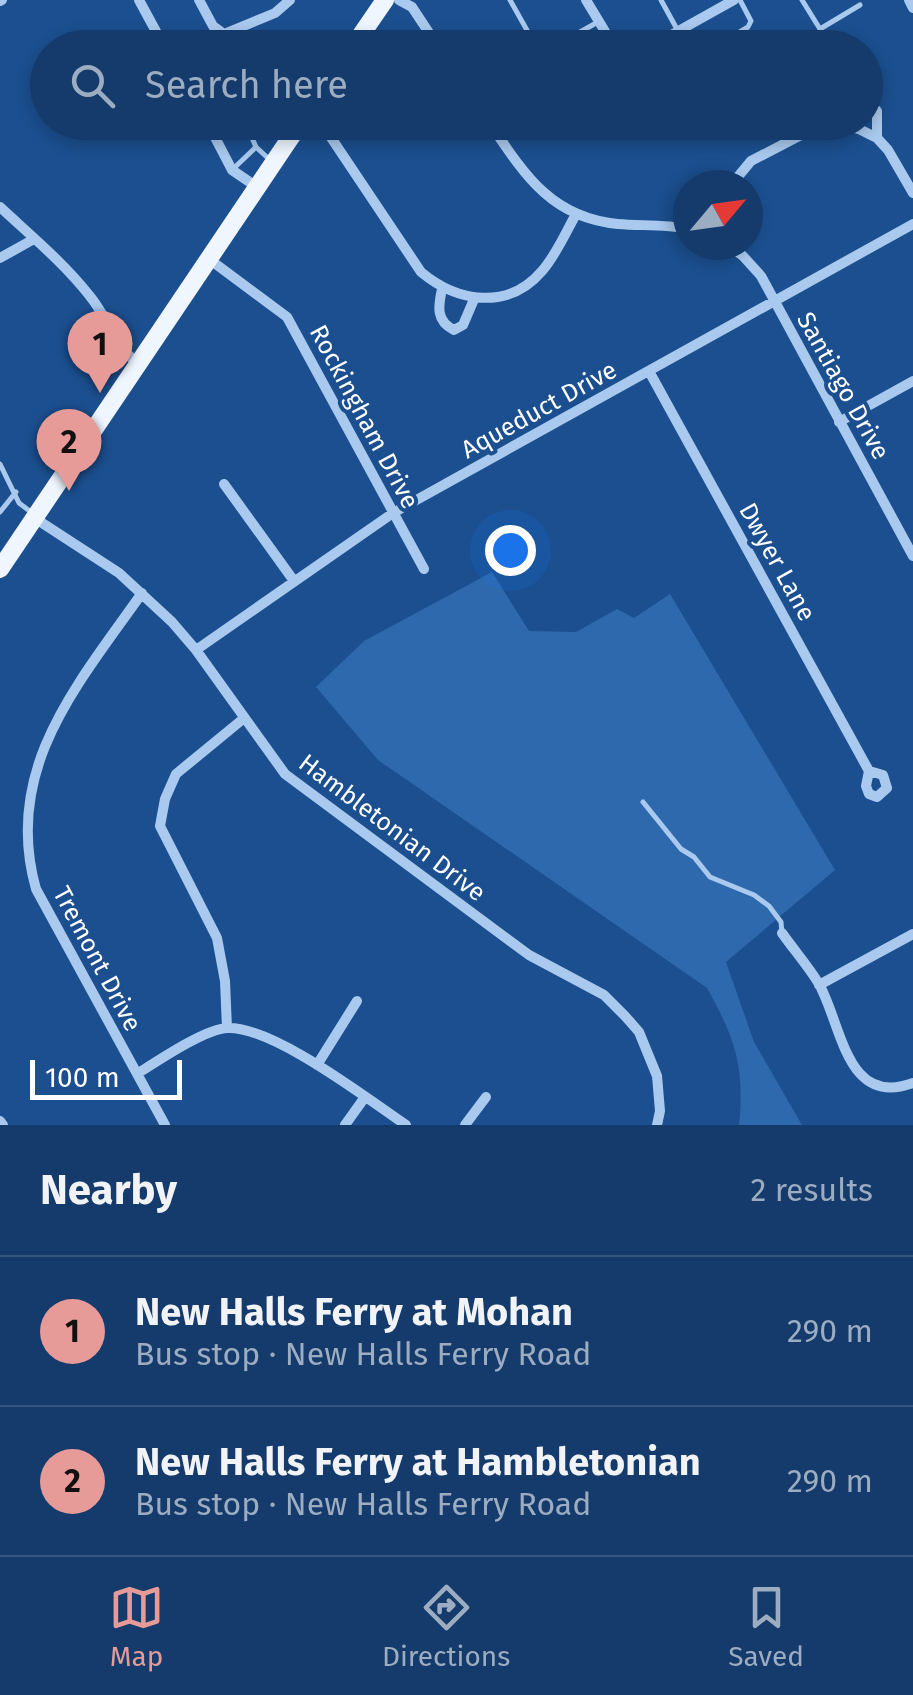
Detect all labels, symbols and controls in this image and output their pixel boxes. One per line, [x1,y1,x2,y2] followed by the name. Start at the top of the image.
[30,30,883,140] search box
[65,58,120,113] icon: search
[145,62,348,108] text: Search here
[673,170,763,260] north arrow
[790,307,896,465] street label: Santiago Drive
[68,310,132,393] pin: 1
[303,320,425,514] street label: Rockingham Drive
[456,355,622,465] street label: Aqueduct Drive
[36,408,102,491] pin: 2
[732,498,822,626] street label: Dwyer Lane
[485,525,536,576] your location
[293,748,491,908] street label: Hambletonian Drive
[46,881,148,1037] street label: Tremont Drive
[30,1055,182,1100] scale bar
[45,1061,120,1094] text: 100 m
[40,1165,177,1215] text: Nearby
[750,1171,873,1209] text: 2 results
[135,1289,573,1335] text: New Halls Ferry at Mohan
[65,1312,80,1350] text: 1
[787,1312,873,1350] text: 290 m
[135,1335,591,1373] text: Bus stop · New Halls Ferry Road
[135,1439,701,1485] text: New Halls Ferry at Hambletonian
[64,1462,81,1500] text: 2
[787,1462,873,1500] text: 290 m
[135,1485,591,1523] text: Bus stop · New Halls Ferry Road
[109,1580,164,1673] tab: Map
[382,1580,510,1673] tab: Directions
[728,1580,804,1673] tab: Saved

